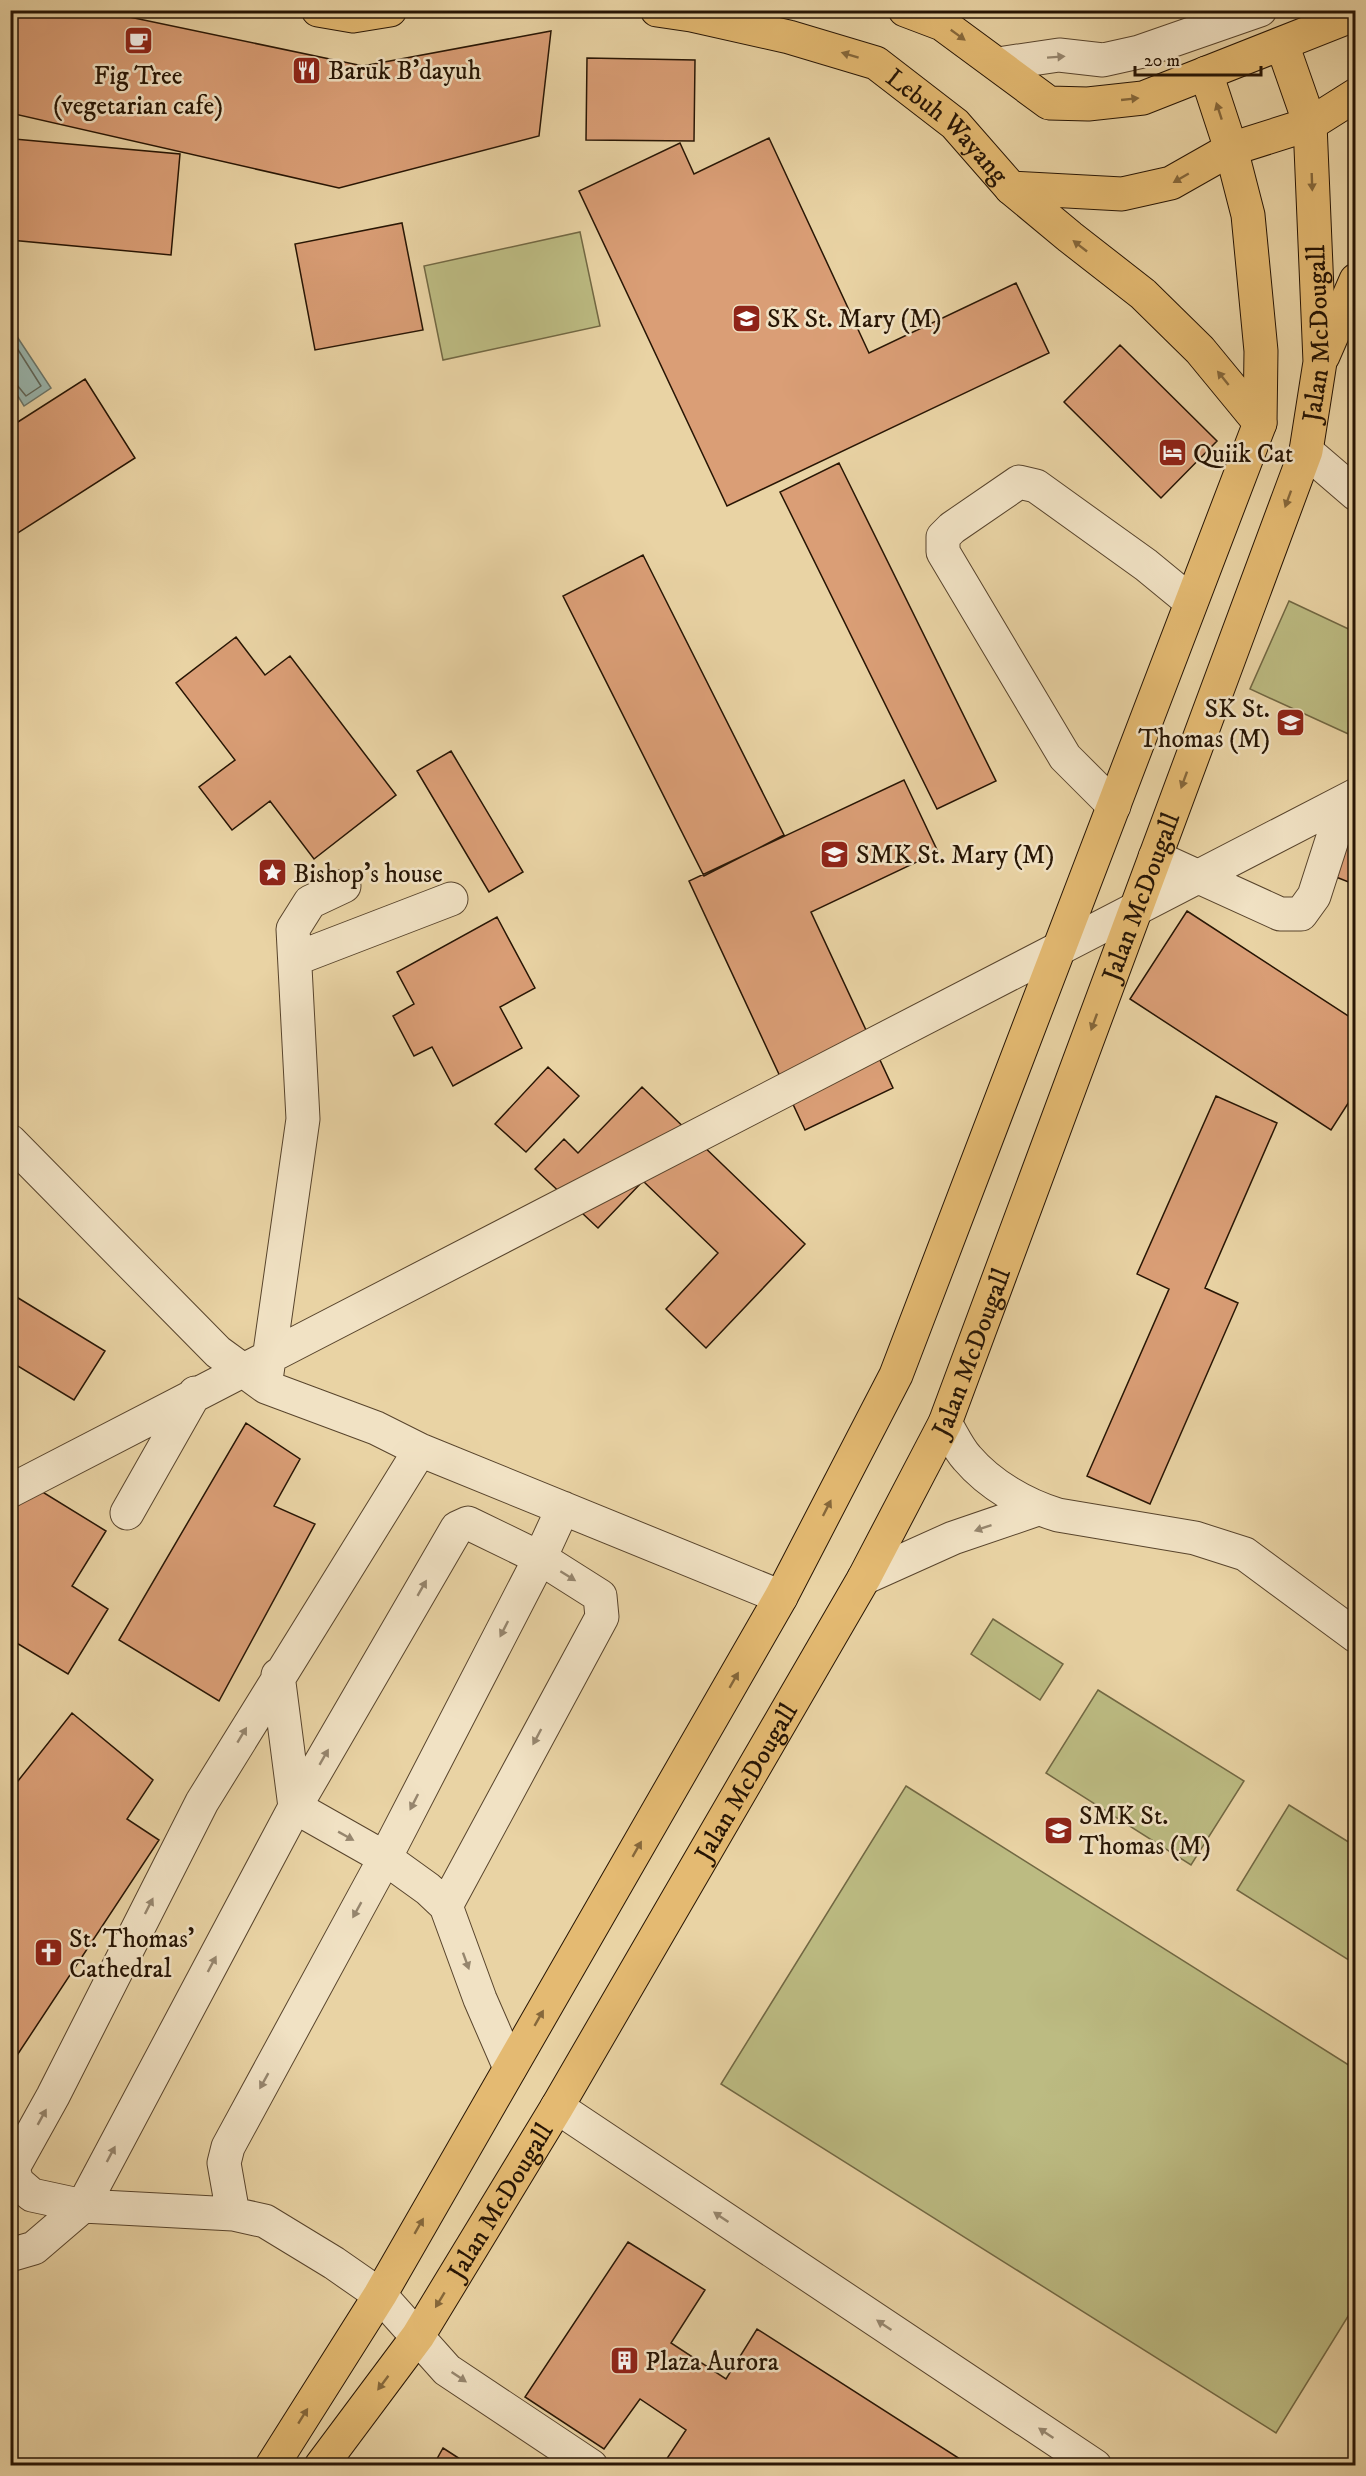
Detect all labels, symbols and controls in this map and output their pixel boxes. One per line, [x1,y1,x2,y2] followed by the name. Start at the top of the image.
[122,25,154,57] cafe icon: Fig Tree (vegetarian cafe)
[949,29,965,41] one-way arrow
[1135,39,1261,77] scale bar
[841,50,859,59] one-way arrow
[1144,50,1180,72] text: 20 m
[1046,52,1065,61] one-way arrow
[291,54,323,86] restaurant icon: Baruk B’dayuh
[328,55,482,88] place label: Baruk B’dayuh
[53,60,223,123] place label: Fig Tree (vegetarian cafe)
[879,62,1015,192] street label: Lebuh Wayang
[1120,94,1139,104] one-way arrow
[1213,102,1223,120] one-way arrow
[1172,173,1189,183] one-way arrow
[1308,173,1317,192] one-way arrow
[1073,240,1088,252] one-way arrow
[1296,244,1338,426] street label: Jalan McDougall
[730,302,762,334] school or university icon: SK St. Mary (M)
[767,303,942,336] place label: SK St. Mary (M)
[1216,370,1229,386] one-way arrow
[1156,437,1188,469] hotel icon: Quiik Cat
[1193,438,1293,471] place label: Quiik Cat
[1283,490,1293,508] one-way arrow
[1138,693,1270,756] place label: SK St. Thomas (M)
[1275,707,1307,739] school or university icon: SK St. Thomas (M)
[1179,771,1188,789] one-way arrow
[1095,808,1188,988] street label: Jalan McDougall
[819,838,851,870] school or university icon: SMK St. Mary (M)
[856,839,1054,872] place label: SMK St. Mary (M)
[256,857,288,889] place icon: Bishop's house
[293,858,443,891] place label: Bishop's house
[1089,1013,1098,1031] one-way arrow
[925,1264,1019,1445] street label: Jalan McDougall
[822,1499,832,1516] one-way arrow
[974,1523,992,1533] one-way arrow
[560,1570,576,1581] one-way arrow
[417,1579,427,1596] one-way arrow
[499,1620,509,1637] one-way arrow
[729,1671,739,1688] one-way arrow
[687,1697,806,1869] street label: Jalan McDougall
[237,1727,248,1743] one-way arrow
[532,1728,542,1745] one-way arrow
[319,1749,330,1765] one-way arrow
[409,1794,419,1811] one-way arrow
[1079,1800,1211,1863] place label: SMK St. Thomas (M)
[1042,1814,1074,1846] school or university icon: SMK St. Thomas (M)
[338,1831,355,1841] one-way arrow
[631,1840,641,1857] one-way arrow
[144,1897,154,1914] one-way arrow
[352,1901,362,1918] one-way arrow
[69,1923,195,1986] place label: St. Thomas' Cathedral
[32,1937,64,1969] church icon: St. Thomas' Cathedral
[461,1952,471,1970] one-way arrow
[207,1955,217,1972] one-way arrow
[534,2010,545,2026] one-way arrow
[259,2073,269,2090] one-way arrow
[36,2109,47,2125] one-way arrow
[440,2117,561,2288] street label: Jalan McDougall
[106,2146,116,2163] one-way arrow
[714,2211,730,2223] one-way arrow
[414,2218,425,2234] one-way arrow
[434,2292,445,2308] one-way arrow
[876,2319,892,2331] one-way arrow
[608,2345,640,2377] building icon: Plaza Aurora
[645,2346,779,2379] place label: Plaza Aurora
[450,2372,467,2383] one-way arrow
[377,2374,389,2390] one-way arrow
[297,2408,308,2424] one-way arrow
[1038,2428,1054,2439] one-way arrow

